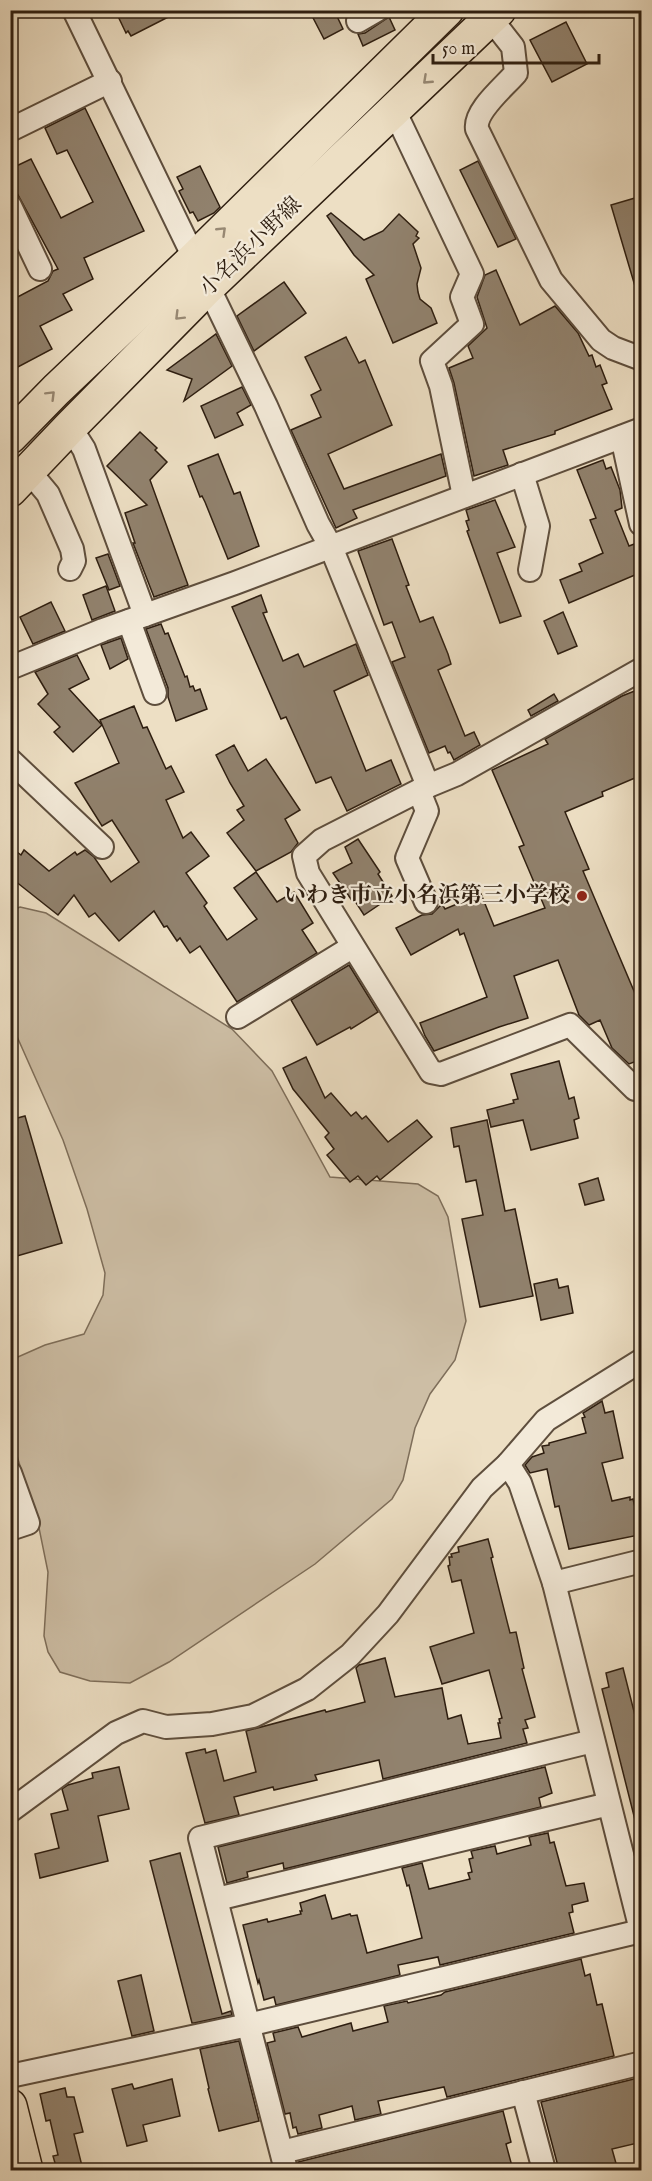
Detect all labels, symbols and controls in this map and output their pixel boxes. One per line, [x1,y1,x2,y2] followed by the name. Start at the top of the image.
[433,27,600,65] scale bar
[442,38,475,61] text: 50 m
[423,73,433,84] one-way arrow
[194,191,308,303] street label: 小名浜小野線
[215,228,226,239] one-way arrow
[176,309,187,320] one-way arrow
[45,391,55,402] one-way arrow
[284,882,570,910] place label: いわき市立小名浜第三小学校
[575,889,589,903] marker: いわき市立小名浜第三小学校

